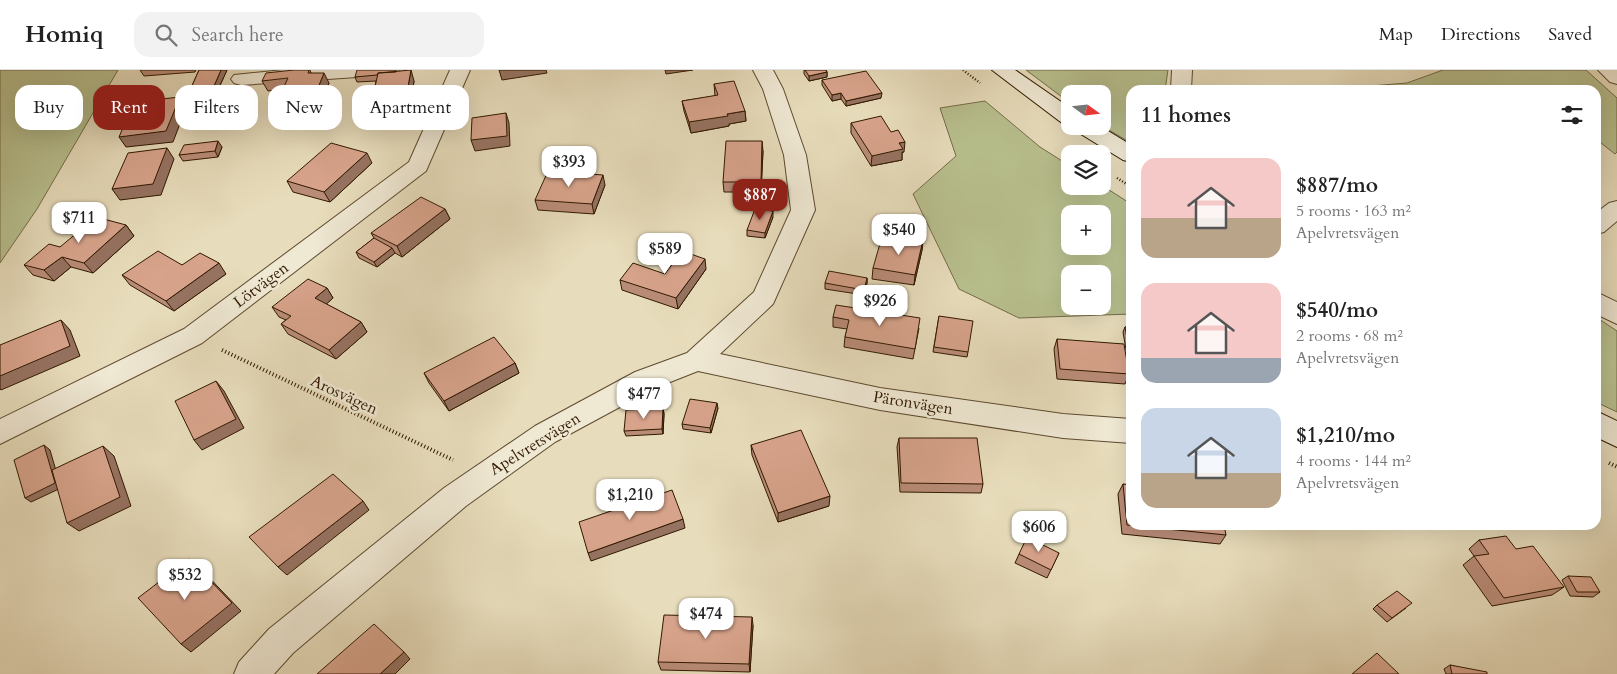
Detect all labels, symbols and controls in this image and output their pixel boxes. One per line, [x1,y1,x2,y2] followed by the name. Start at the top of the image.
[134,12,484,57] search box
[25,18,104,51] text: Homiq
[152,21,180,49] icon: search
[192,22,284,48] text: Search here
[1379,22,1413,47] text: Map
[1441,22,1520,47] text: Directions
[1548,22,1592,47] text: Saved
[15,85,83,130] chip: Buy
[93,85,165,130] chip: Rent
[175,85,258,130] chip: Filters
[268,85,342,130] chip: New
[352,85,469,130] chip: Apartment
[1061,85,1111,135] north arrow
[1061,85,1111,315] map controls
[1141,101,1231,130] text: 11 homes
[1558,101,1586,129] icon: filters
[1061,145,1111,195] button: layers
[539,146,599,188] pin: $393
[553,151,585,173] text: $393
[1296,171,1378,200] text: $887/mo
[730,178,790,221] pin: $887
[1181,178,1241,238] icon: home
[744,184,776,206] text: $887
[1296,200,1411,222] text: 5 rooms · 163 m²
[49,202,109,244] pin: $711
[1061,205,1111,255] button: +
[63,207,95,229] text: $711
[869,214,929,256] pin: $540
[883,219,915,241] text: $540
[1296,222,1399,244] text: Apelvretsvägen
[635,232,695,275] pin: $589
[649,238,681,260] text: $589
[229,257,293,313] street label: Lötvägen
[1061,265,1111,315] button: −
[850,284,910,327] pin: $926
[864,290,896,312] text: $926
[1296,296,1378,325] text: $540/mo
[1181,303,1241,363] icon: home
[1296,325,1403,347] text: 2 rooms · 68 m²
[1296,347,1399,369] text: Apelvretsvägen
[307,370,381,420] street label: Arosvägen
[614,378,674,420] pin: $477
[628,383,660,405] text: $477
[871,386,955,420] street label: Päronvägen
[485,407,585,481] street label: Apelvretsvägen
[1296,421,1395,450] text: $1,210/mo
[1181,428,1241,488] icon: home
[1296,450,1411,472] text: 4 rooms · 144 m²
[1296,472,1399,494] text: Apelvretsvägen
[589,478,671,521] pin: $1,210
[607,484,653,506] text: $1,210
[1009,510,1069,553] pin: $606
[1023,516,1055,538] text: $606
[155,558,215,601] pin: $532
[169,564,201,586] text: $532
[676,598,736,640] pin: $474
[690,603,722,625] text: $474

